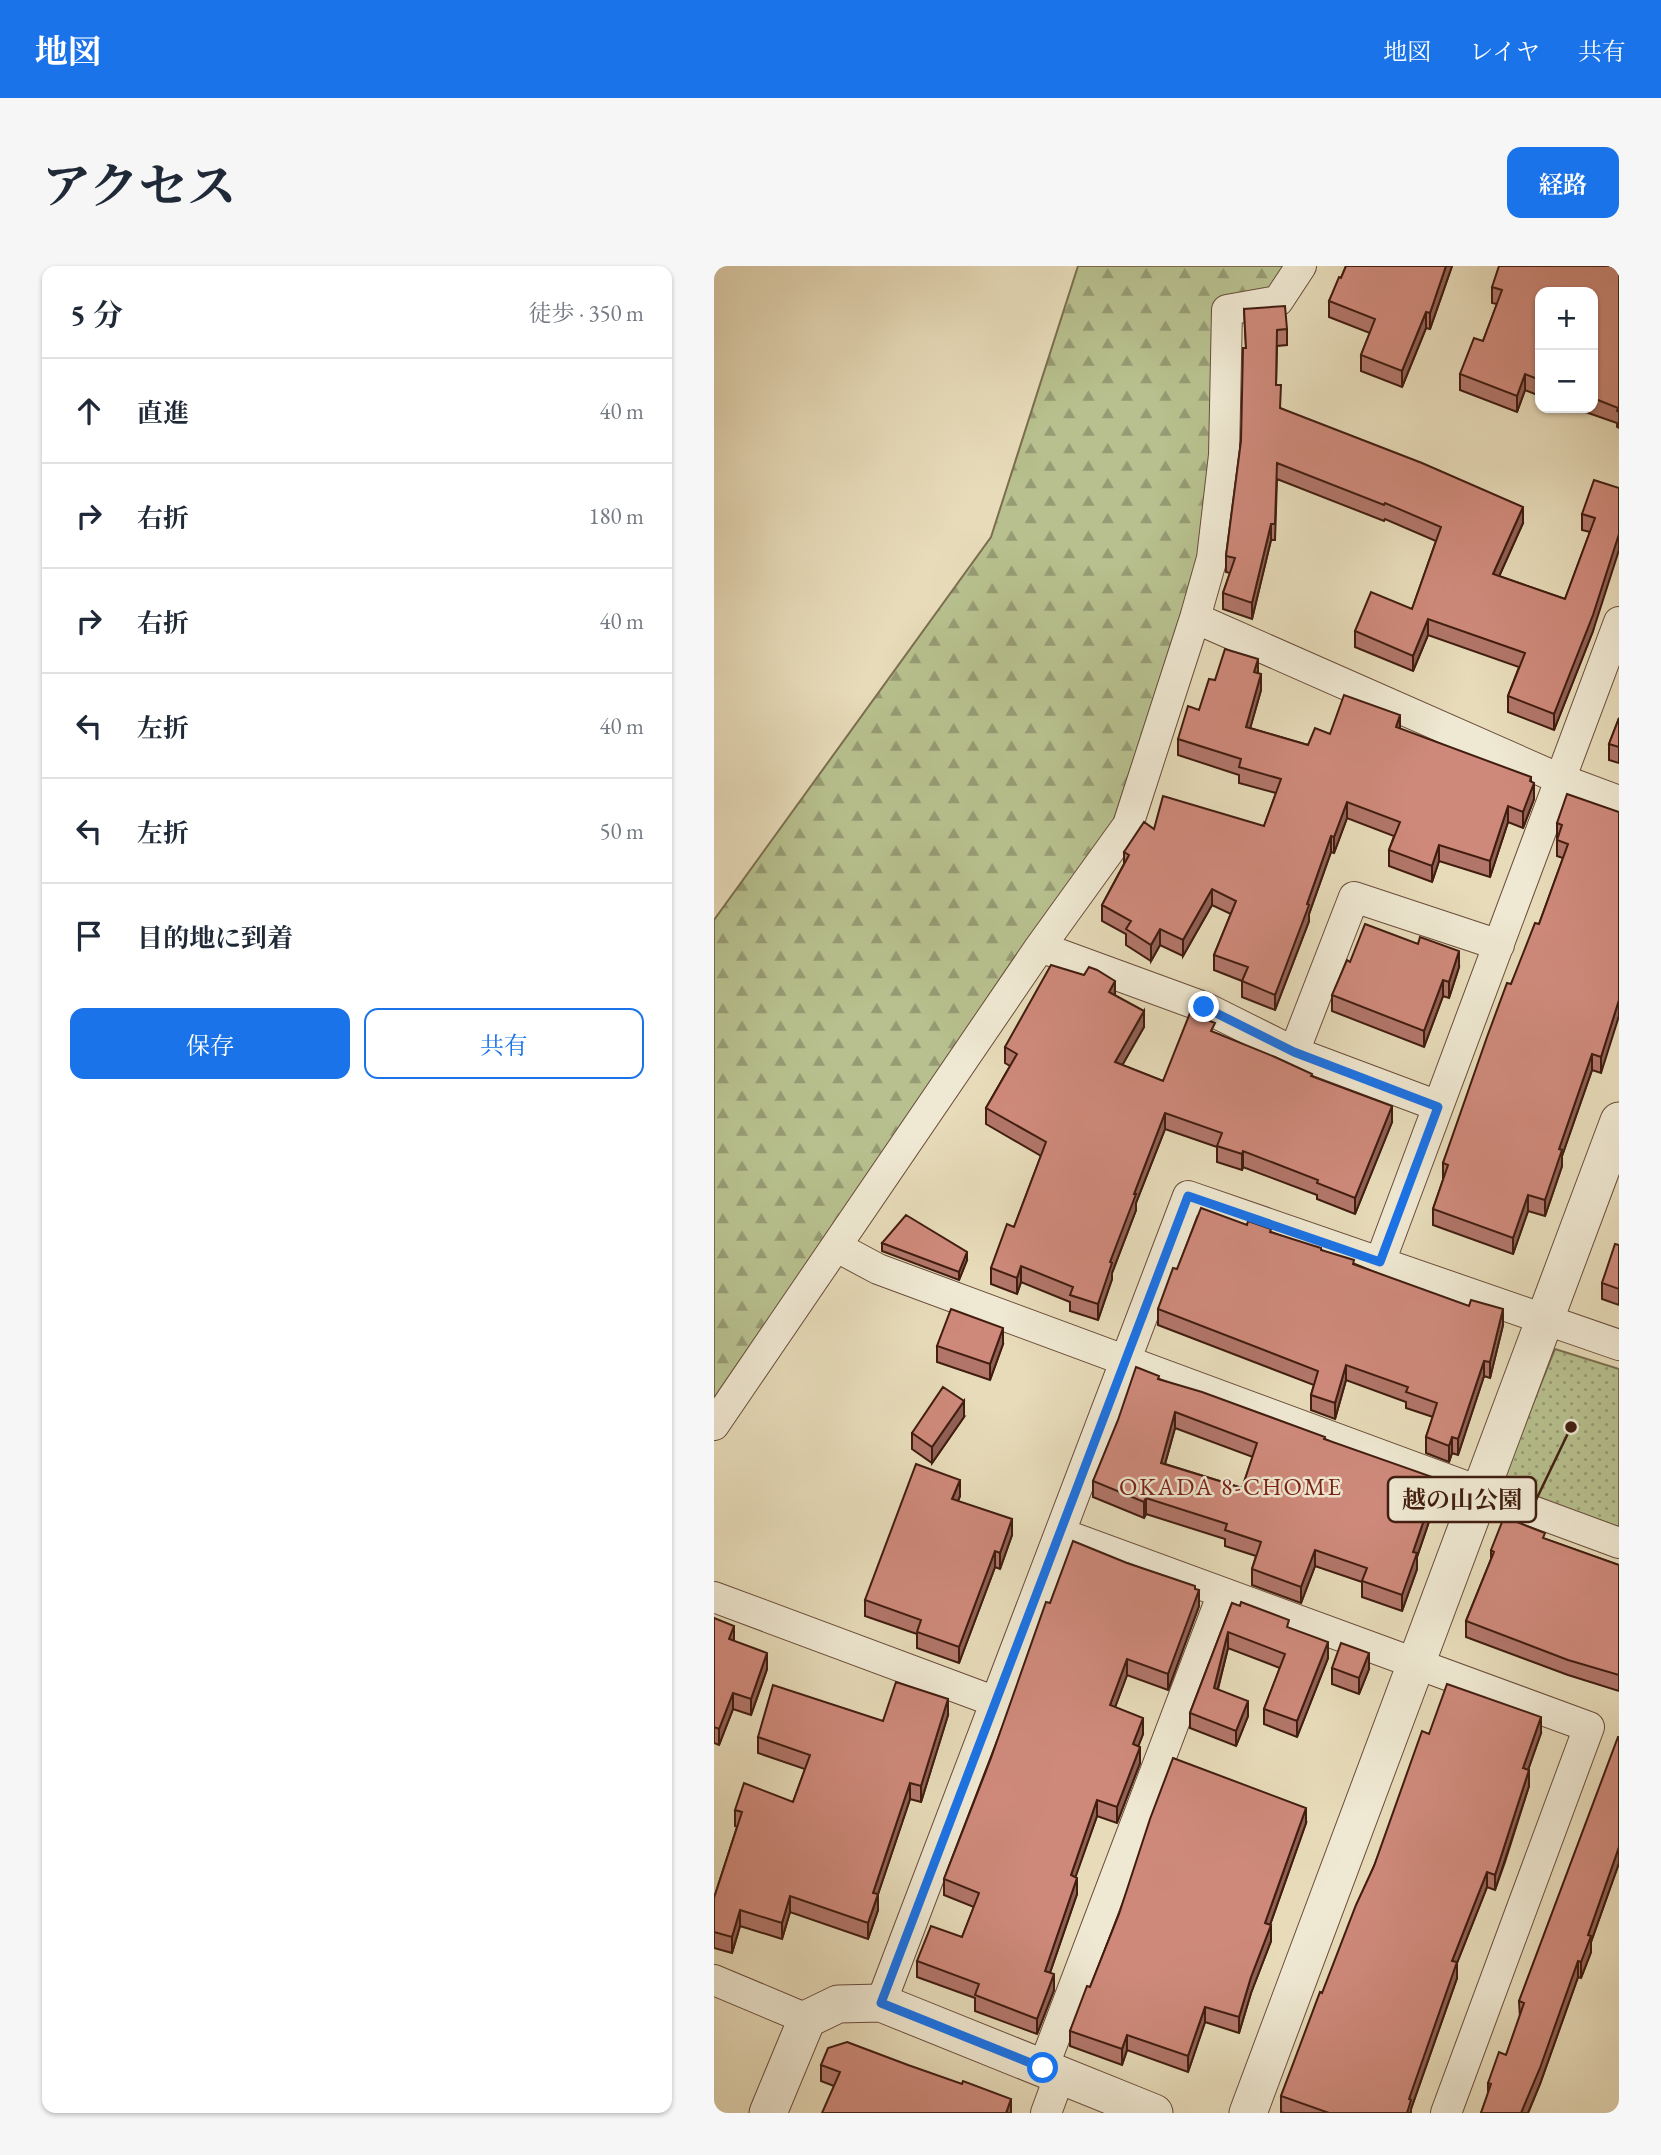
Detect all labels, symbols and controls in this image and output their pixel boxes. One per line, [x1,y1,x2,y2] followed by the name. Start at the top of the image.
[35,30,101,73] text: 地図
[1383,36,1431,67] text: 地図
[1469,36,1540,67] text: レイヤ
[1578,36,1626,67] text: 共有
[1507,147,1619,218] button: 経路
[42,154,237,218] text: アクセス
[1535,287,1598,413] map controls
[1535,287,1598,350] button: +
[70,295,123,334] text: 5 分
[529,298,644,328] text: 徒歩 · 350 m
[1535,350,1598,413] button: −
[70,392,108,430] icon: ahead
[137,396,189,430] text: 直進
[599,396,644,426] text: 40 m
[70,497,108,535] icon: right
[137,501,189,535] text: 右折
[588,501,644,531] text: 180 m
[70,602,108,640] icon: right
[137,606,189,640] text: 右折
[599,606,644,636] text: 40 m
[70,707,108,745] icon: left
[137,711,189,745] text: 左折
[599,711,644,741] text: 40 m
[70,812,108,850] icon: left
[137,816,189,850] text: 左折
[599,816,644,846] text: 50 m
[70,917,108,955] icon: arrive
[137,921,293,955] text: 目的地に到着
[1188,991,1219,1022] route end
[70,1008,350,1079] button: 保存
[364,1008,644,1079] button: 共有
[1119,1471,1343,1502] district label: OKADA 8-CHOME
[1388,1477,1536,1522] callout: 越の山公園
[1402,1484,1522,1515] text: 越の山公園
[1027,2052,1058,2083] route start

